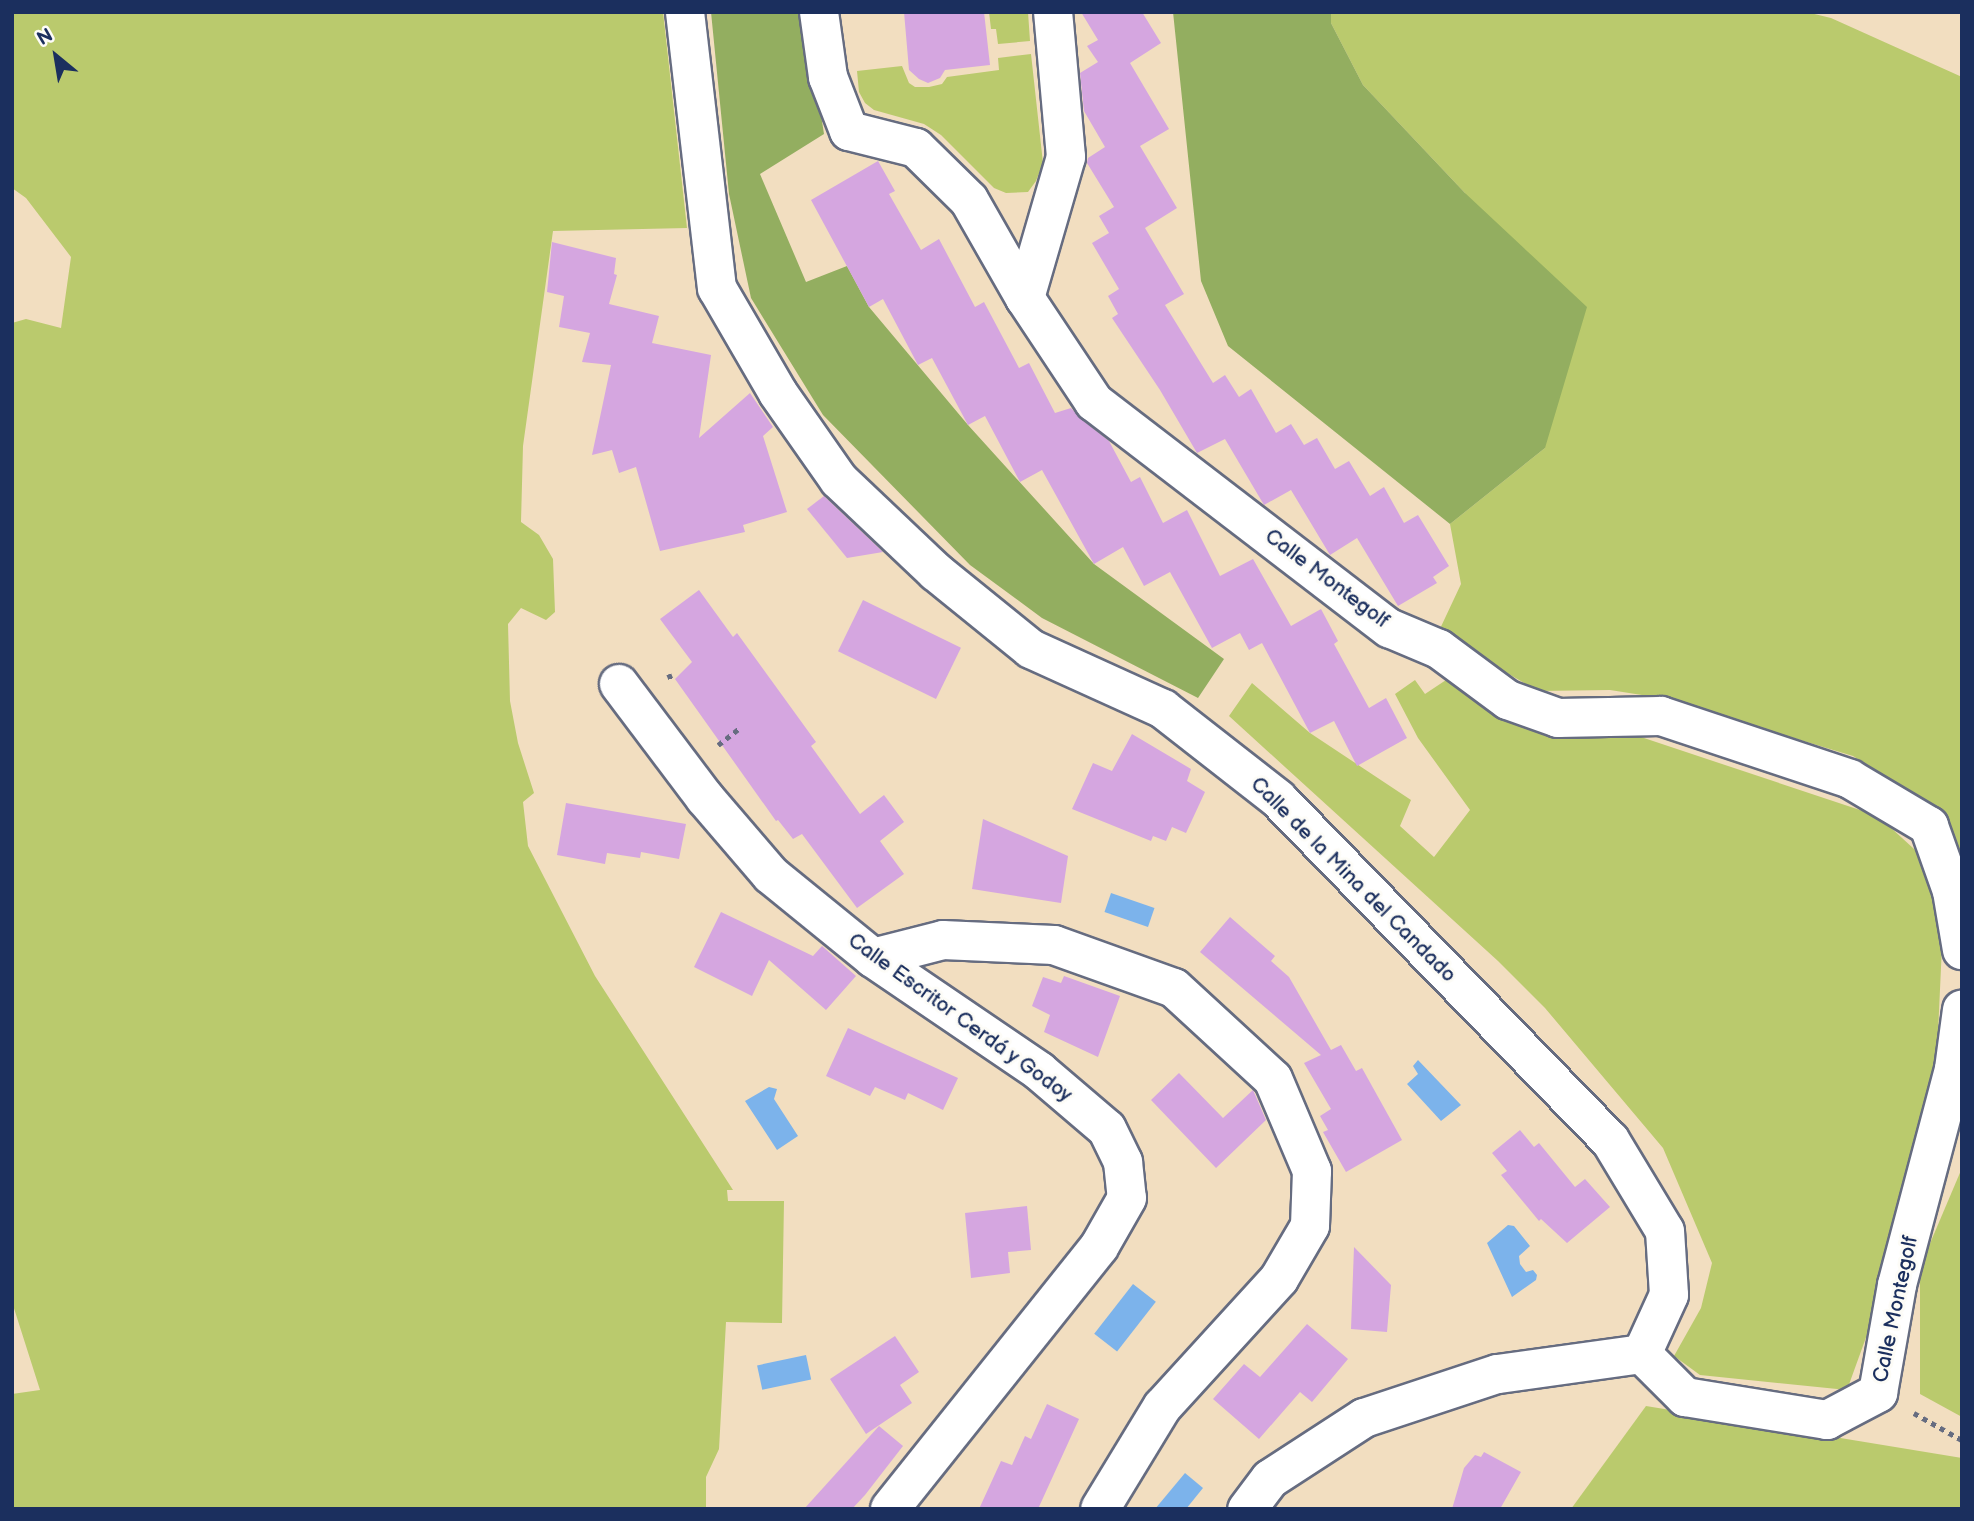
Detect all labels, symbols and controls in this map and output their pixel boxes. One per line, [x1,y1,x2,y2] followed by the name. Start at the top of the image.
[21,21,91,91] north arrow
[33,24,57,51] text: N
[1260,524,1394,634] street label: Calle Montegolf
[1245,772,1461,988] street label: Calle de la Mina del Candado
[842,928,1078,1108] street label: Calle Escritor Cerdá y Godoy
[1868,1233,1924,1385] street label: Calle Montegolf

